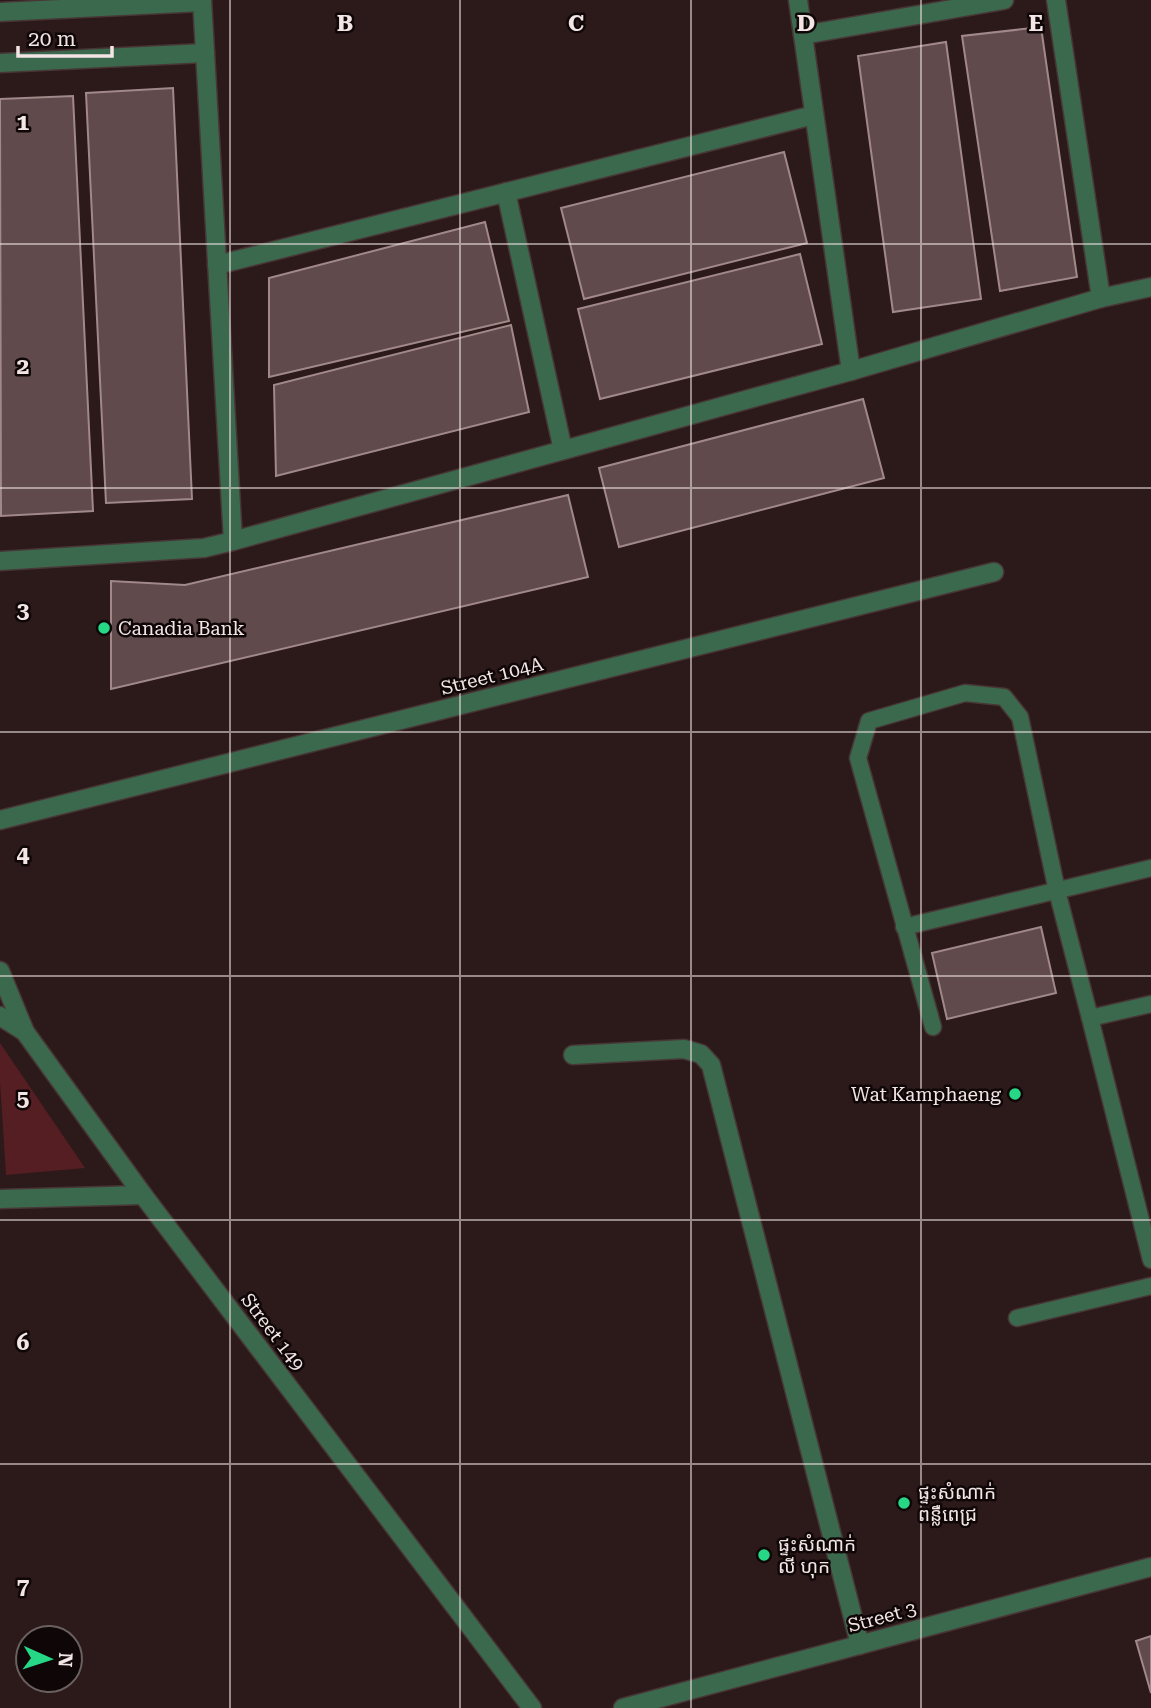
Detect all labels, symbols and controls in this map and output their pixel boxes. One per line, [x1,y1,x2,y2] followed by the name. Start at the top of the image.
[337,10,353,37] text: B
[568,10,584,37] text: C
[797,10,815,37] text: D
[1029,10,1043,37] text: E
[18,14,112,58] scale bar
[28,27,76,51] text: 20 m
[17,109,30,136] text: 1
[17,353,29,380] text: 2
[17,597,30,624] text: 3
[118,617,245,640] place label: Canadia Bank
[96,620,112,636] marker: Canadia Bank
[439,652,546,700] street label: Street 104A
[17,841,30,868] text: 4
[851,1083,1001,1106] place label: Wat Kamphaeng
[17,1085,30,1112] text: 5
[1007,1086,1023,1102] marker: Wat Kamphaeng
[236,1289,310,1375] street label: Street 149
[17,1329,30,1356] text: 6
[918,1481,996,1526] place label: ផ្ទះសំណាក់ ពន្លឺពេជ្រ
[896,1495,912,1511] marker: ផ្ទះសំណាក់ ពន្លឺពេជ្រ
[778,1533,856,1579] place label: ផ្ទះសំណាក់ លី ហុក
[756,1547,772,1563] marker: ផ្ទះសំណាក់ លី ហុក
[17,1573,30,1600] text: 7
[845,1597,919,1637] street label: Street 3
[14,1624,84,1694] north arrow
[54,1652,77,1668] text: N

